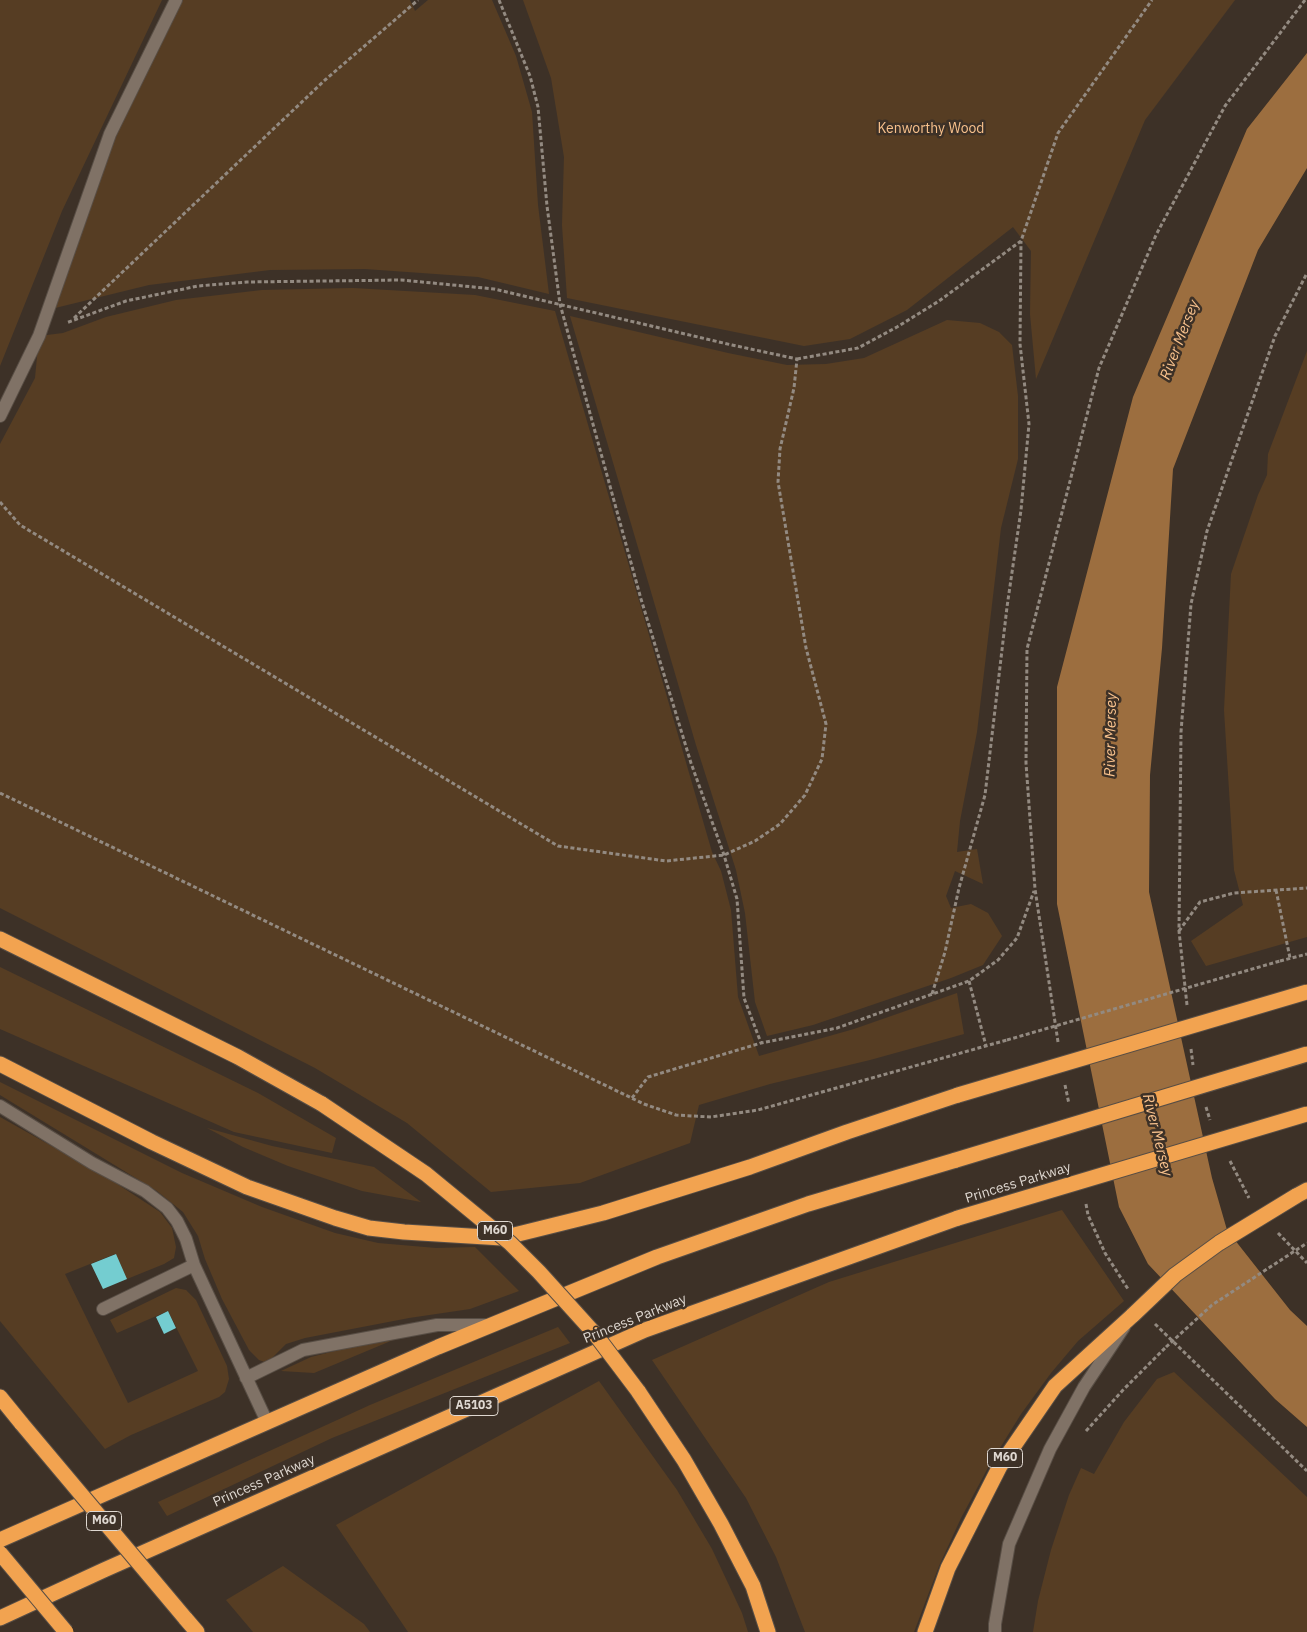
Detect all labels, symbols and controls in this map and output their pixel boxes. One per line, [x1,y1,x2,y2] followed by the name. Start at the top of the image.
[878,121,984,137] park label: Kenworthy Wood
[1157,298,1203,382] water label: River Mersey
[1101,693,1121,777] water label: River Mersey
[1138,1092,1176,1178] water label: River Mersey
[963,1159,1073,1207] street label: Princess Parkway
[478,1222,512,1240] road number: M60
[581,1291,689,1347] street label: Princess Parkway
[450,1396,498,1415] road number: A5103
[988,1449,1022,1468] road number: M60
[210,1451,318,1511] street label: Princess Parkway
[86,1512,122,1530] road number: M60

